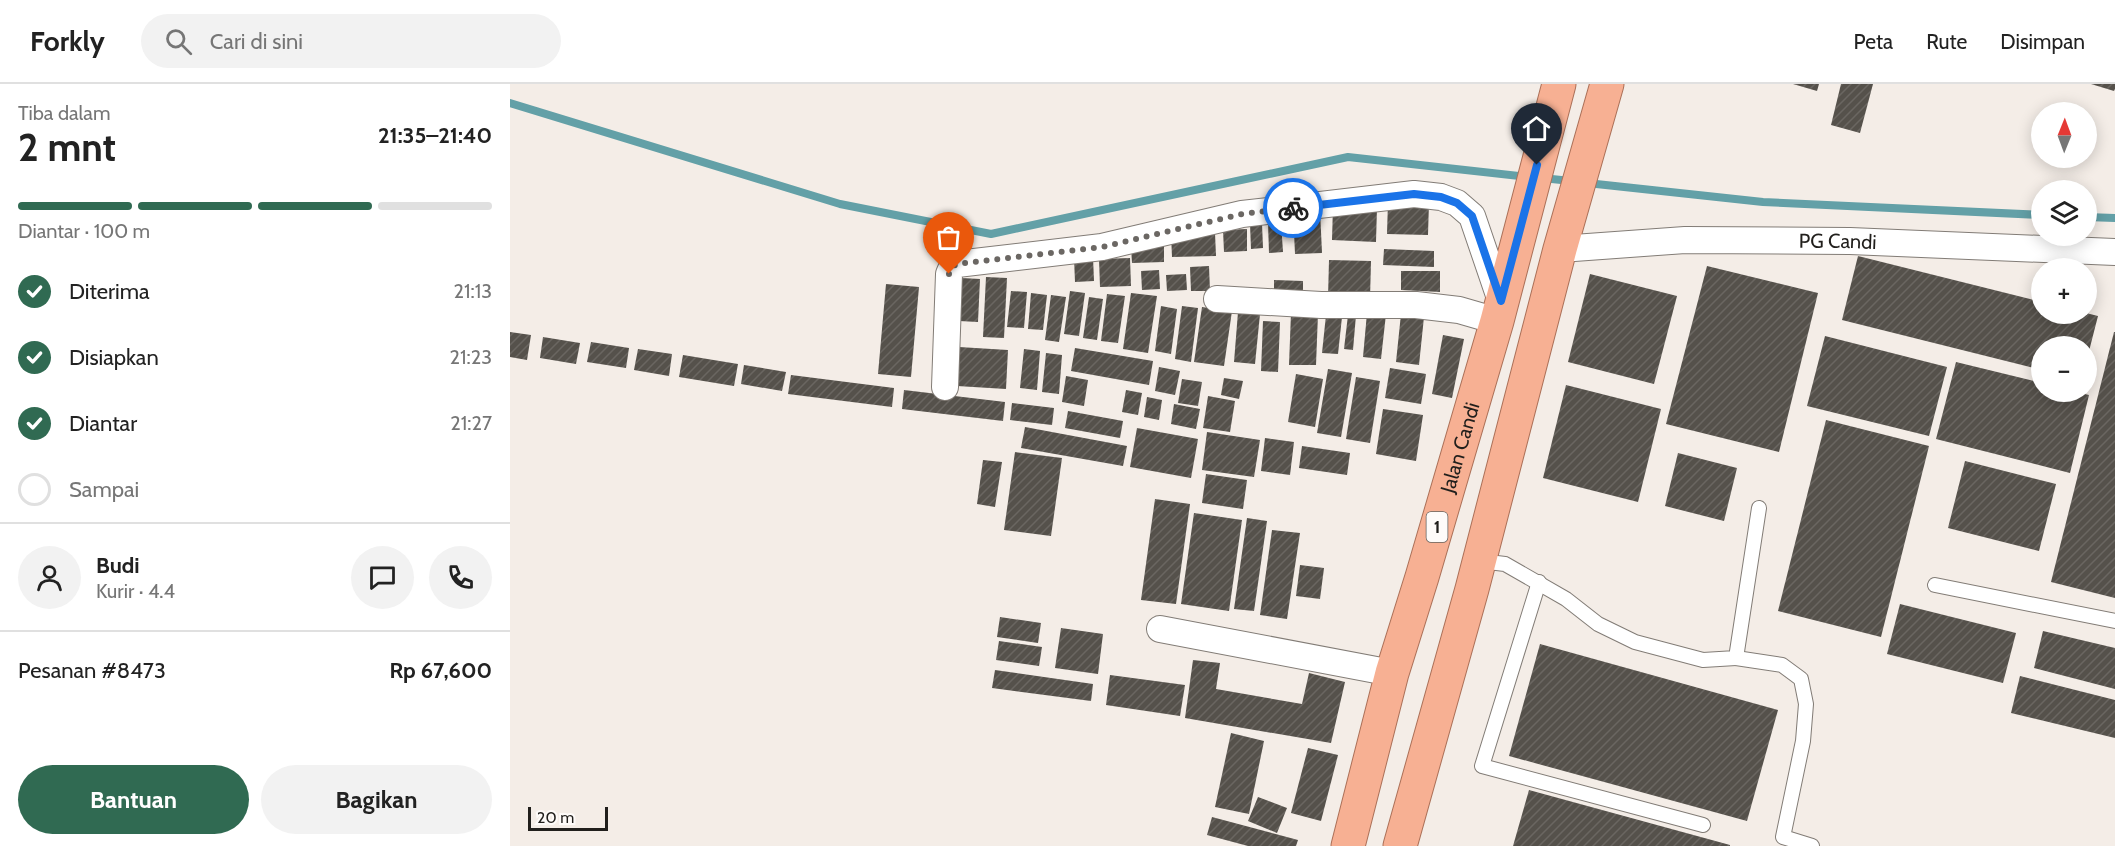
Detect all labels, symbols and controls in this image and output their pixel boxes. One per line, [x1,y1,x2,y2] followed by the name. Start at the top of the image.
[141,14,561,68] search box
[30,24,105,58] text: Forkly
[162,25,195,58] icon: search
[210,28,303,55] text: Cari di sini
[1854,29,1893,54] text: Peta
[1926,29,1967,54] text: Rute
[2000,29,2085,54] text: Disimpan
[18,101,110,125] text: Tiba dalam
[2031,102,2097,168] north arrow
[2031,102,2097,402] map controls
[1511,103,1562,165] pin
[1520,112,1553,145] icon: home
[378,122,492,149] text: 21:35–21:40
[18,123,116,171] text: 2 mnt
[1263,178,1323,238] courier
[2031,180,2097,246] button: layers
[1277,192,1310,225] icon: bike
[923,212,974,274] pin
[18,219,150,243] text: Diantar · 100 m
[932,221,965,254] icon: bag
[1799,229,1877,254] street label: PG Candi
[2031,258,2097,324] button: +
[18,275,51,308] icon: check
[69,278,150,305] text: Diterima
[454,279,492,303] text: 21:13
[2031,336,2097,402] button: −
[18,341,51,374] icon: check
[69,344,159,371] text: Disiapkan
[450,345,492,369] text: 21:23
[1435,400,1485,497] street label: Jalan Candi
[18,407,51,440] icon: check
[69,410,137,437] text: Diantar
[450,411,492,435] text: 21:27
[69,476,139,503] text: Sampai
[1426,512,1448,542] road number: 1
[18,546,81,609] button: person
[351,546,414,609] button: chat
[429,546,492,609] button: phone
[96,552,140,579] text: Budi
[96,579,175,603] text: Kurir · 4.4
[18,657,166,684] text: Pesanan #8473
[390,657,492,684] text: Rp 67,600
[18,765,249,834] button: Bantuan
[261,765,492,834] button: Bagikan
[528,804,608,832] scale bar
[537,808,574,827] text: 20 m

